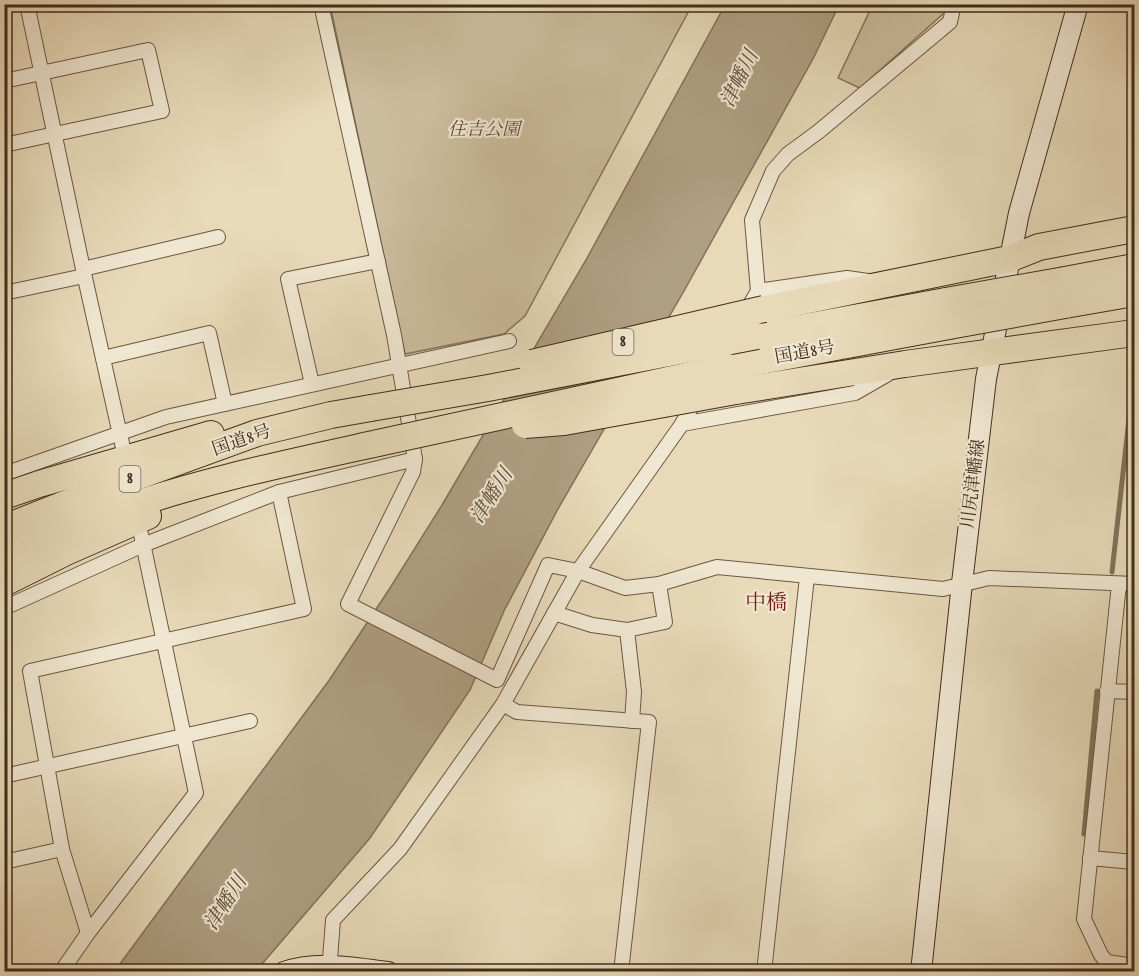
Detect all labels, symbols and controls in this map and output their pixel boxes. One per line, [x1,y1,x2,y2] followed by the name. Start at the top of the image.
[716,45,765,111] water label: 津幡川
[448,119,523,142] park label: 住吉公園
[612,329,634,355] road number: 8
[773,336,837,370] street label: 国道8号
[209,420,275,462] street label: 国道8号
[957,438,991,530] street label: 川尻津幡線
[465,462,520,528] water label: 津幡川
[120,466,140,492] road number: 8
[745,590,787,617] district label: 中橋
[199,869,254,935] water label: 津幡川

